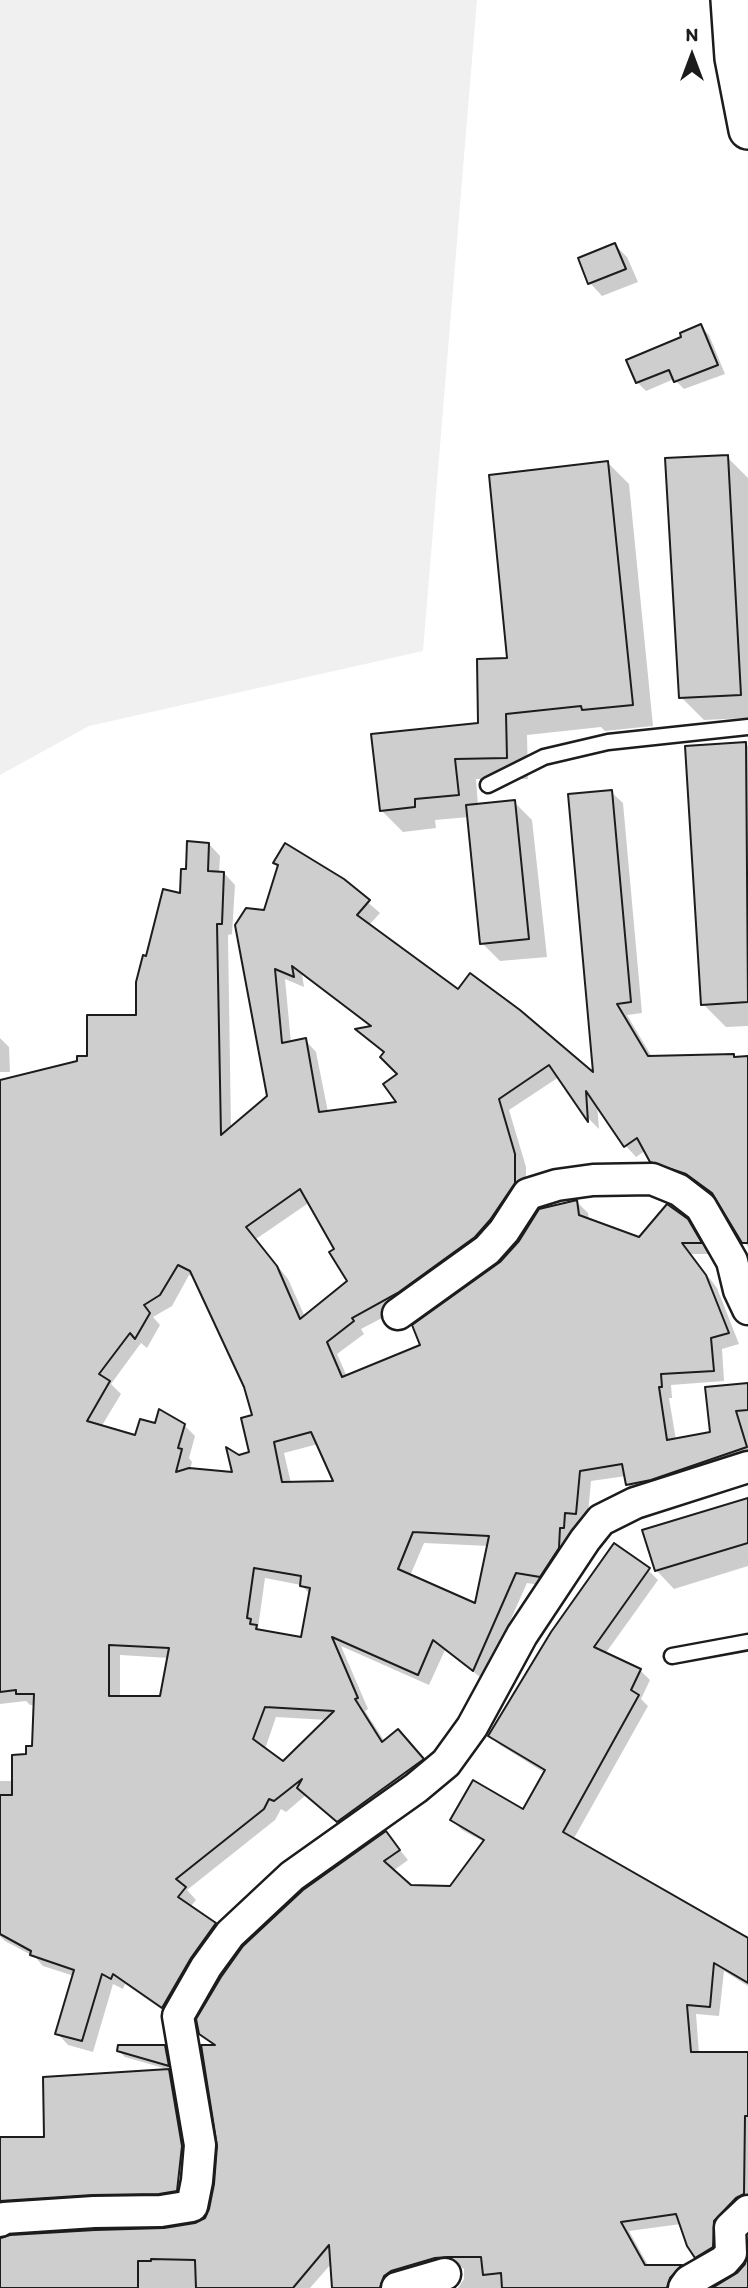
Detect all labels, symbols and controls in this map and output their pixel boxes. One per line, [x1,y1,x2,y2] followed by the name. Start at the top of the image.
[657,21,727,91] north arrow
[686,23,698,46] text: N

